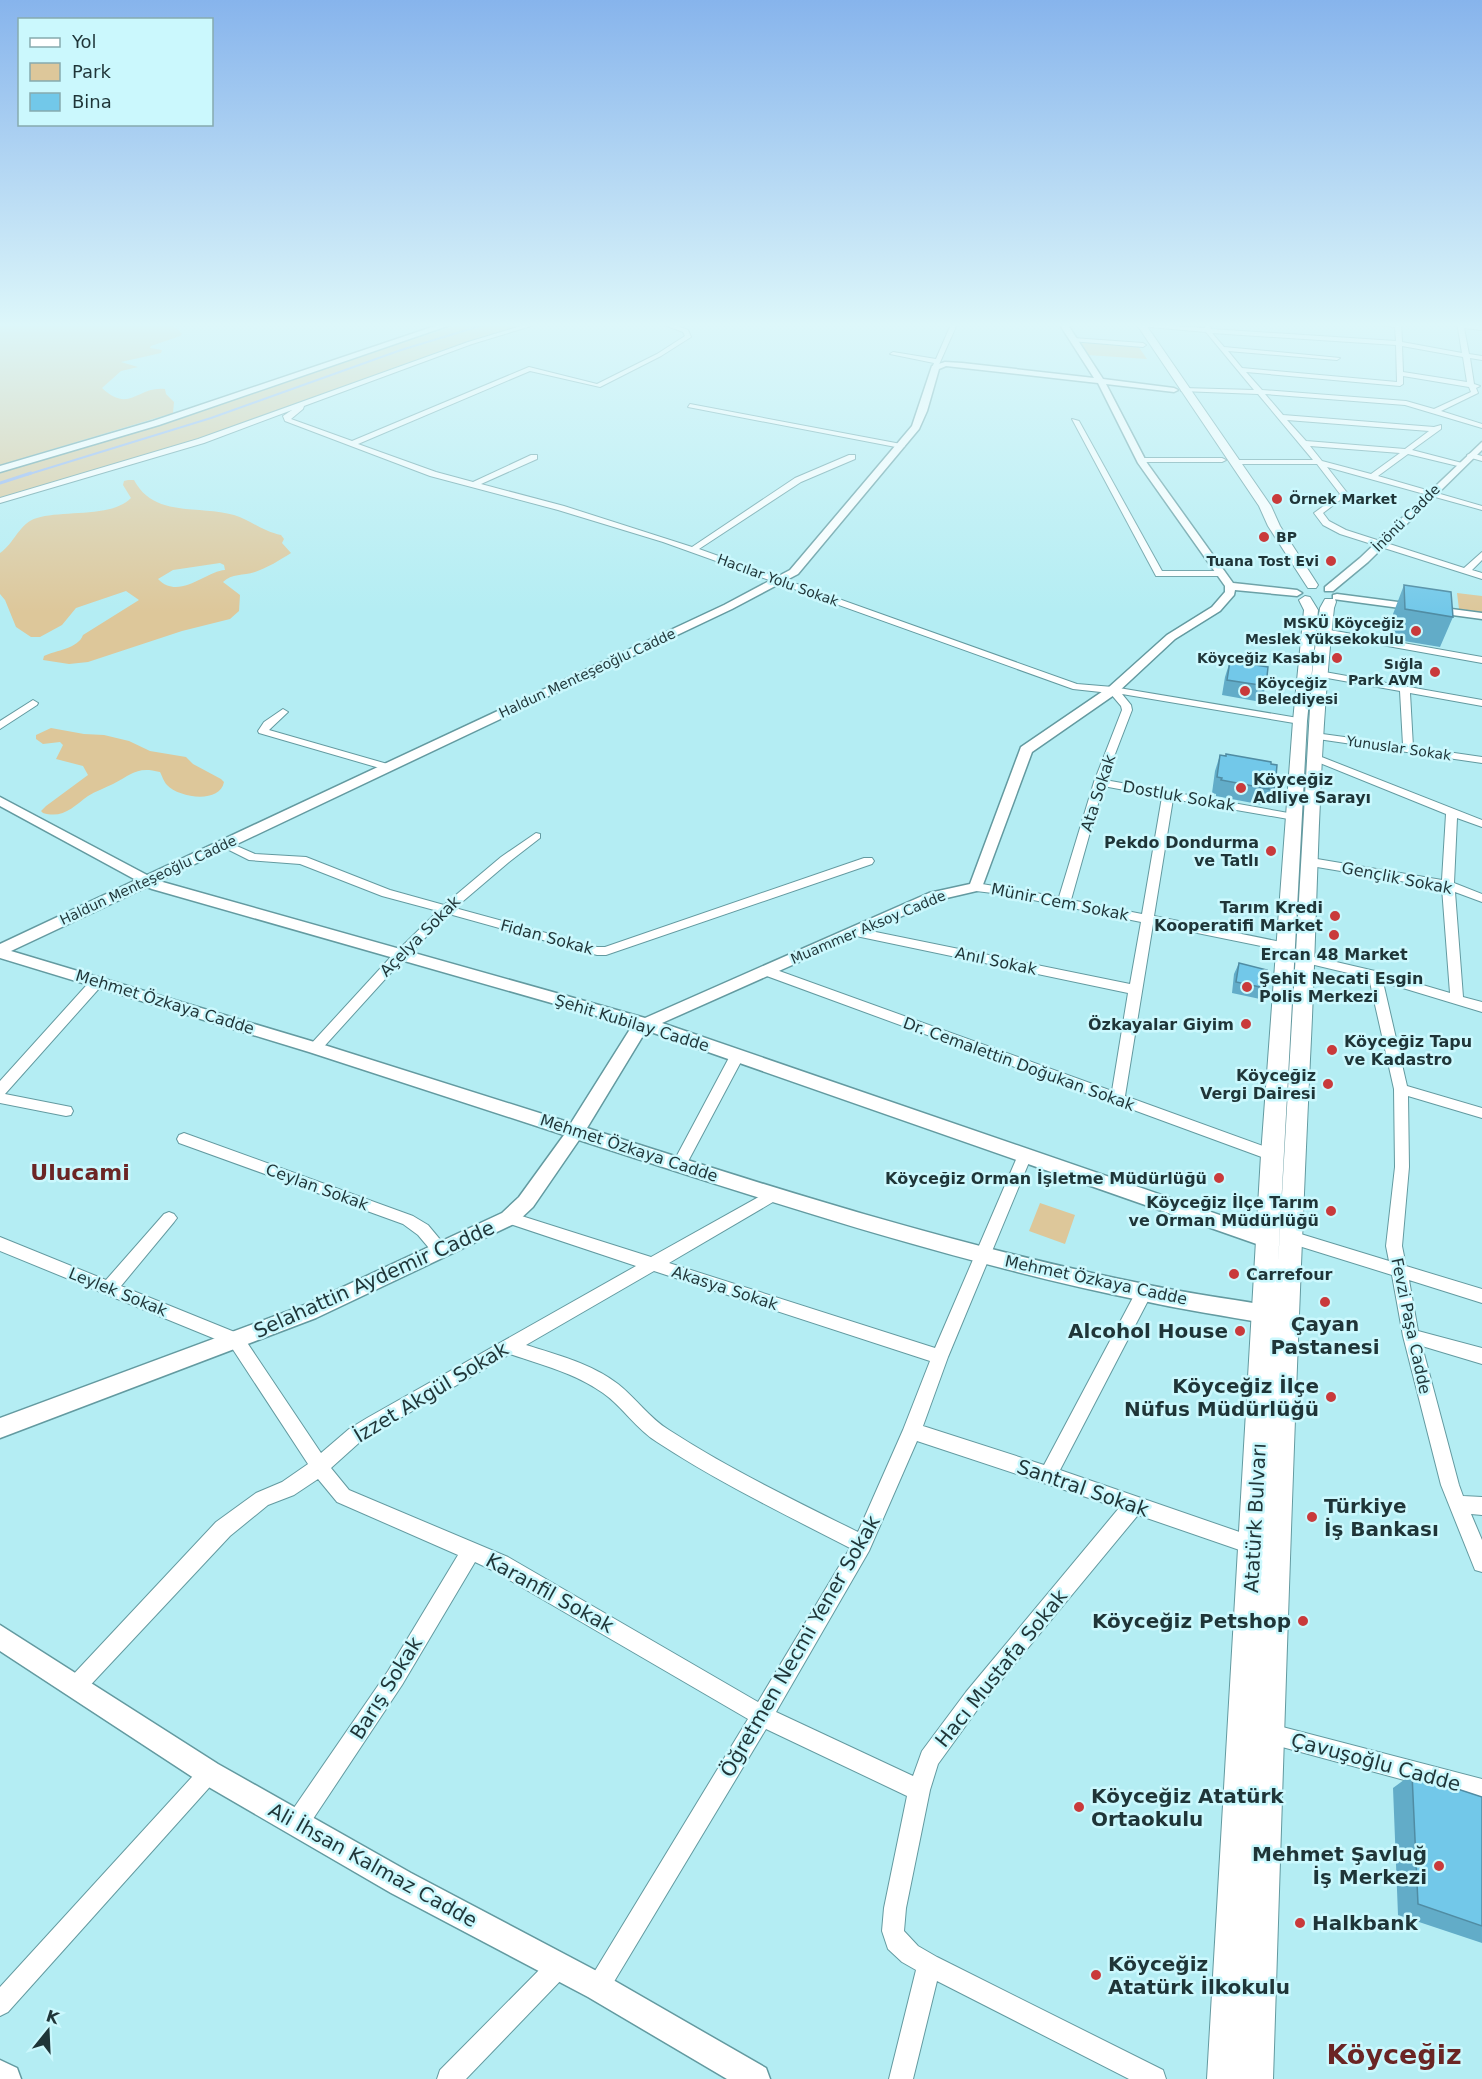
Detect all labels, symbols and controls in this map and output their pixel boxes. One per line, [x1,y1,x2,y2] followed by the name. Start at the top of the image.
[18,18,213,126] legend
[71,31,97,52] text: Yol
[72,61,111,82] text: Park
[72,91,112,112] text: Bina
[1368,480,1443,555] street label: İnönü Cadde
[1289,490,1397,507] place label: Örnek Market
[1270,492,1284,506] marker: Örnek Market
[1276,529,1297,545] place label: BP
[1257,530,1271,544] marker: BP
[715,551,842,610] street label: Hacılar Yolu Sokak
[1207,553,1319,569] place label: Tuana Tost Evi
[1324,554,1338,568] marker: Tuana Tost Evi
[1245,614,1404,647] place label: MSKÜ Köyceğiz Meslek Yüksekokulu
[1409,624,1423,638] marker: MSKÜ Köyceğiz Meslek Yüksekokulu
[496,625,678,721] street label: Haldun Menteşeoğlu Cadde
[1197,650,1325,666] place label: Köyceğiz Kasabı
[1330,651,1344,665] marker: Köyceğiz Kasabı
[1348,656,1423,688] place label: Sığla Park AVM
[1428,665,1442,679] marker: Sığla Park AVM
[1257,675,1338,707] place label: Köyceğiz Belediyesi
[1238,684,1252,698] marker: Köyceğiz Belediyesi
[1345,733,1453,763] street label: Yunuslar Sokak
[1077,751,1120,834] street label: Ata Sokak
[1253,770,1371,807] place label: Köyceğiz Adliye Sarayı
[1121,777,1237,815] street label: Dostluk Sokak
[1234,781,1248,795] marker: Köyceğiz Adliye Sarayı
[57,832,239,928] street label: Haldun Menteşeoğlu Cadde
[1104,833,1259,870] place label: Pekdo Dondurma ve Tatlı
[1264,844,1278,858] marker: Pekdo Dondurma ve Tatlı
[1340,858,1455,898] street label: Gençlik Sokak
[990,879,1131,925] street label: Münir Cem Sokak
[788,887,948,967] street label: Muammer Aksoy Cadde
[376,891,465,980] street label: Açelya Sokak
[1154,898,1323,935] place label: Tarım Kredi Kooperatifi Market
[1328,909,1342,923] marker: Tarım Kredi Kooperatifi Market
[498,915,596,959] street label: Fidan Sokak
[1327,928,1341,942] marker: Ercan 48 Market
[953,943,1039,979] street label: Anıl Sokak
[1260,945,1408,964] place label: Ercan 48 Market
[73,966,257,1038] street label: Mehmet Özkaya Cadde
[1259,969,1423,1006] place label: Şehit Necati Esgin Polis Merkezi
[1240,980,1254,994] marker: Şehit Necati Esgin Polis Merkezi
[553,990,711,1056] street label: Şehit Kubilay Cadde
[901,1013,1138,1115] street label: Dr. Cemalettin Doğukan Sokak
[1088,1015,1234,1034] place label: Özkayalar Giyim
[1239,1017,1253,1031] marker: Özkayalar Giyim
[1344,1032,1472,1069] place label: Köyceğiz Tapu ve Kadastro
[1325,1043,1339,1057] marker: Köyceğiz Tapu ve Kadastro
[1200,1066,1316,1103] place label: Köyceğiz Vergi Dairesi
[1321,1077,1335,1091] marker: Köyceğiz Vergi Dairesi
[538,1110,720,1186] street label: Mehmet Özkaya Cadde
[30,1160,130,1185] district label: Ulucami
[263,1160,372,1215] street label: Ceylan Sokak
[885,1169,1207,1188] place label: Köyceğiz Orman İşletme Müdürlüğü
[1212,1171,1226,1185] marker: Köyceğiz Orman İşletme Müdürlüğü
[1128,1193,1319,1230] place label: Köyceğiz İlçe Tarım ve Orman Müdürlüğü
[1324,1204,1338,1218] marker: Köyceğiz İlçe Tarım ve Orman Müdürlüğü
[250,1215,498,1343] street label: Selahattin Aydemir Cadde
[1003,1251,1189,1309] street label: Mehmet Özkaya Cadde
[1387,1256,1435,1396] street label: Fevzi Paşa Cadde
[670,1262,781,1314] street label: Akasya Sokak
[66,1264,171,1321] street label: Leylek Sokak
[1246,1265,1333,1284] place label: Carrefour
[1227,1267,1241,1281] marker: Carrefour
[1318,1295,1332,1309] marker: Çayan Pastanesi
[1270,1312,1380,1359] place label: Çayan Pastanesi
[1068,1319,1228,1343] place label: Alcohol House
[1233,1324,1247,1338] marker: Alcohol House
[349,1336,513,1448] street label: İzzet Akgül Sokak
[1124,1374,1319,1421] place label: Köyceğiz İlçe Nüfus Müdürlüğü
[1324,1390,1338,1404] marker: Köyceğiz İlçe Nüfus Müdürlüğü
[1239,1443,1271,1593] street label: Atatürk Bulvarı
[1014,1454,1152,1522] street label: Santral Sokak
[1324,1494,1439,1541] place label: Türkiye İş Bankası
[715,1510,885,1781] street label: Öğretmen Necmi Yener Sokak
[1305,1510,1319,1524] marker: Türkiye İş Bankası
[482,1548,619,1638] street label: Karanfil Sokak
[930,1584,1072,1752] street label: Hacı Mustafa Sokak
[1092,1609,1291,1633] place label: Köyceğiz Petshop
[1296,1614,1310,1628] marker: Köyceğiz Petshop
[345,1632,427,1744] street label: Barış Sokak
[1289,1728,1463,1796] street label: Çavuşoğlu Cadde
[1091,1784,1284,1831] place label: Köyceğiz Atatürk Ortaokulu
[265,1798,481,1932] street label: Ali İhsan Kalmaz Cadde
[1072,1800,1086,1814] marker: Köyceğiz Atatürk Ortaokulu
[1252,1842,1427,1889] place label: Mehmet Şavluğ İş Merkezi
[1432,1859,1446,1873] marker: Mehmet Şavluğ İş Merkezi
[1312,1911,1418,1935] place label: Halkbank
[1293,1916,1307,1930] marker: Halkbank
[1108,1952,1290,1999] place label: Köyceğiz Atatürk İlkokulu
[1089,1968,1103,1982] marker: Köyceğiz Atatürk İlkokulu
[18,2001,78,2061] north arrow
[44,2006,62,2028] text: K
[1326,2039,1462,2070] district label: Köyceğiz

